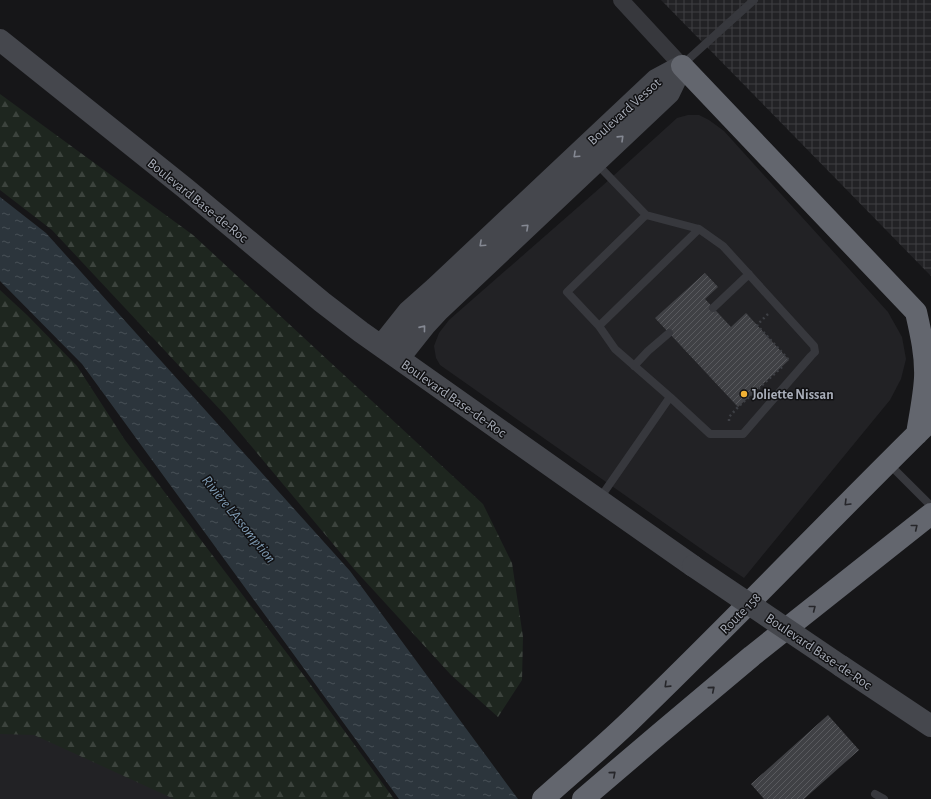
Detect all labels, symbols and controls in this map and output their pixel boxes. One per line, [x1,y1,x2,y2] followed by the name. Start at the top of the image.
[585,75,664,148] street label: Boulevard Vessot
[616,135,624,143] one-way arrow
[573,150,581,158] one-way arrow
[145,156,251,246] street label: Boulevard Base-de-Roc
[522,225,529,232] one-way arrow
[479,239,487,247] one-way arrow
[419,325,426,332] one-way arrow
[398,357,509,441] street label: Boulevard Base-de-Roc
[752,388,834,402] place label: Joliette Nissan
[739,389,749,399] marker: Joliette Nissan
[199,473,278,566] water label: Rivière L'Assomption
[844,499,852,506] one-way arrow
[910,524,917,531] one-way arrow
[718,591,764,637] street label: Route 158
[809,606,816,613] one-way arrow
[763,611,874,693] street label: Boulevard Base-de-Roc
[664,680,672,688] one-way arrow
[707,687,715,694] one-way arrow
[608,771,616,778] one-way arrow

